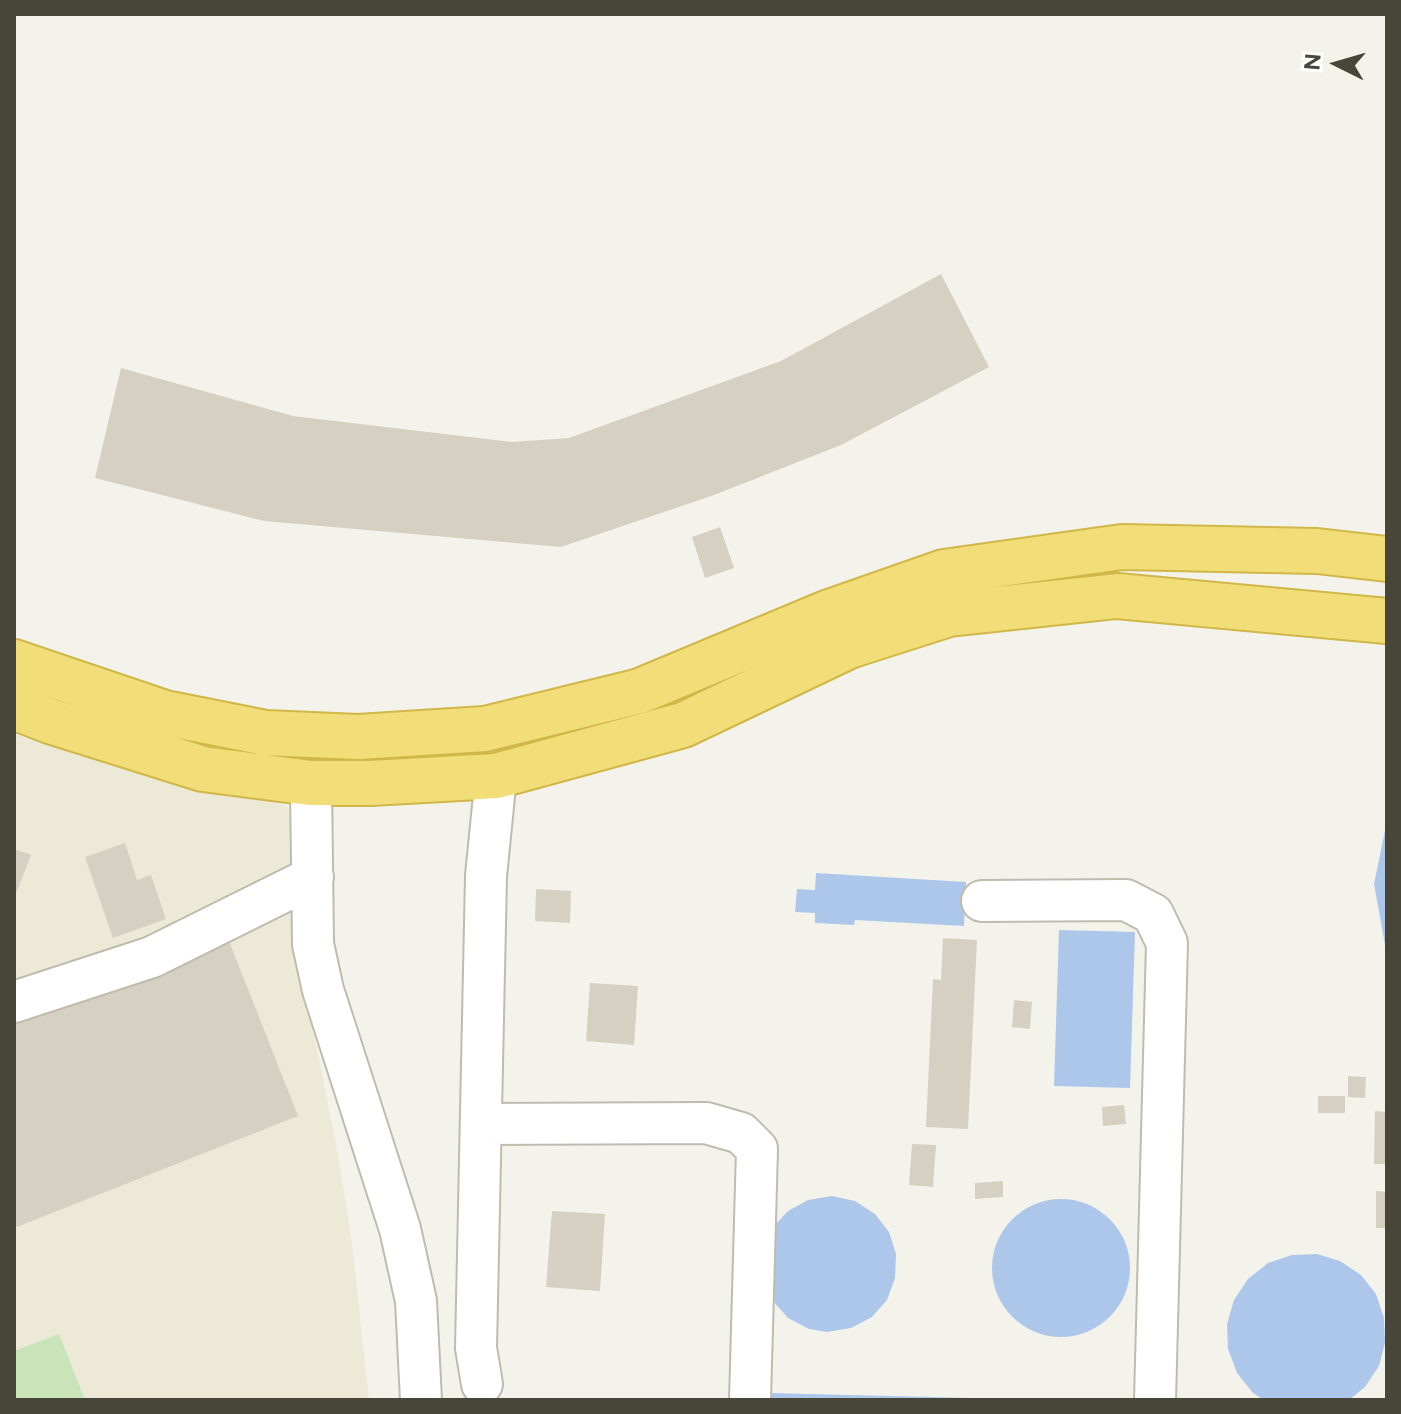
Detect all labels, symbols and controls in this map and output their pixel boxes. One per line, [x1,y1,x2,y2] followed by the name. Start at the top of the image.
[1297,24,1377,104] north arrow
[1298,52,1327,72] text: N

